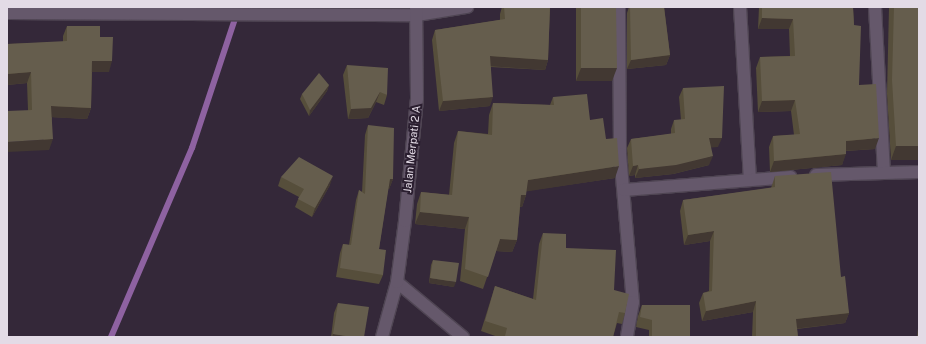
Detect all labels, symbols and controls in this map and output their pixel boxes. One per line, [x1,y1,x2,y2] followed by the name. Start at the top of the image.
[401,105,423,193] street label: Jalan Merpati 2 A

